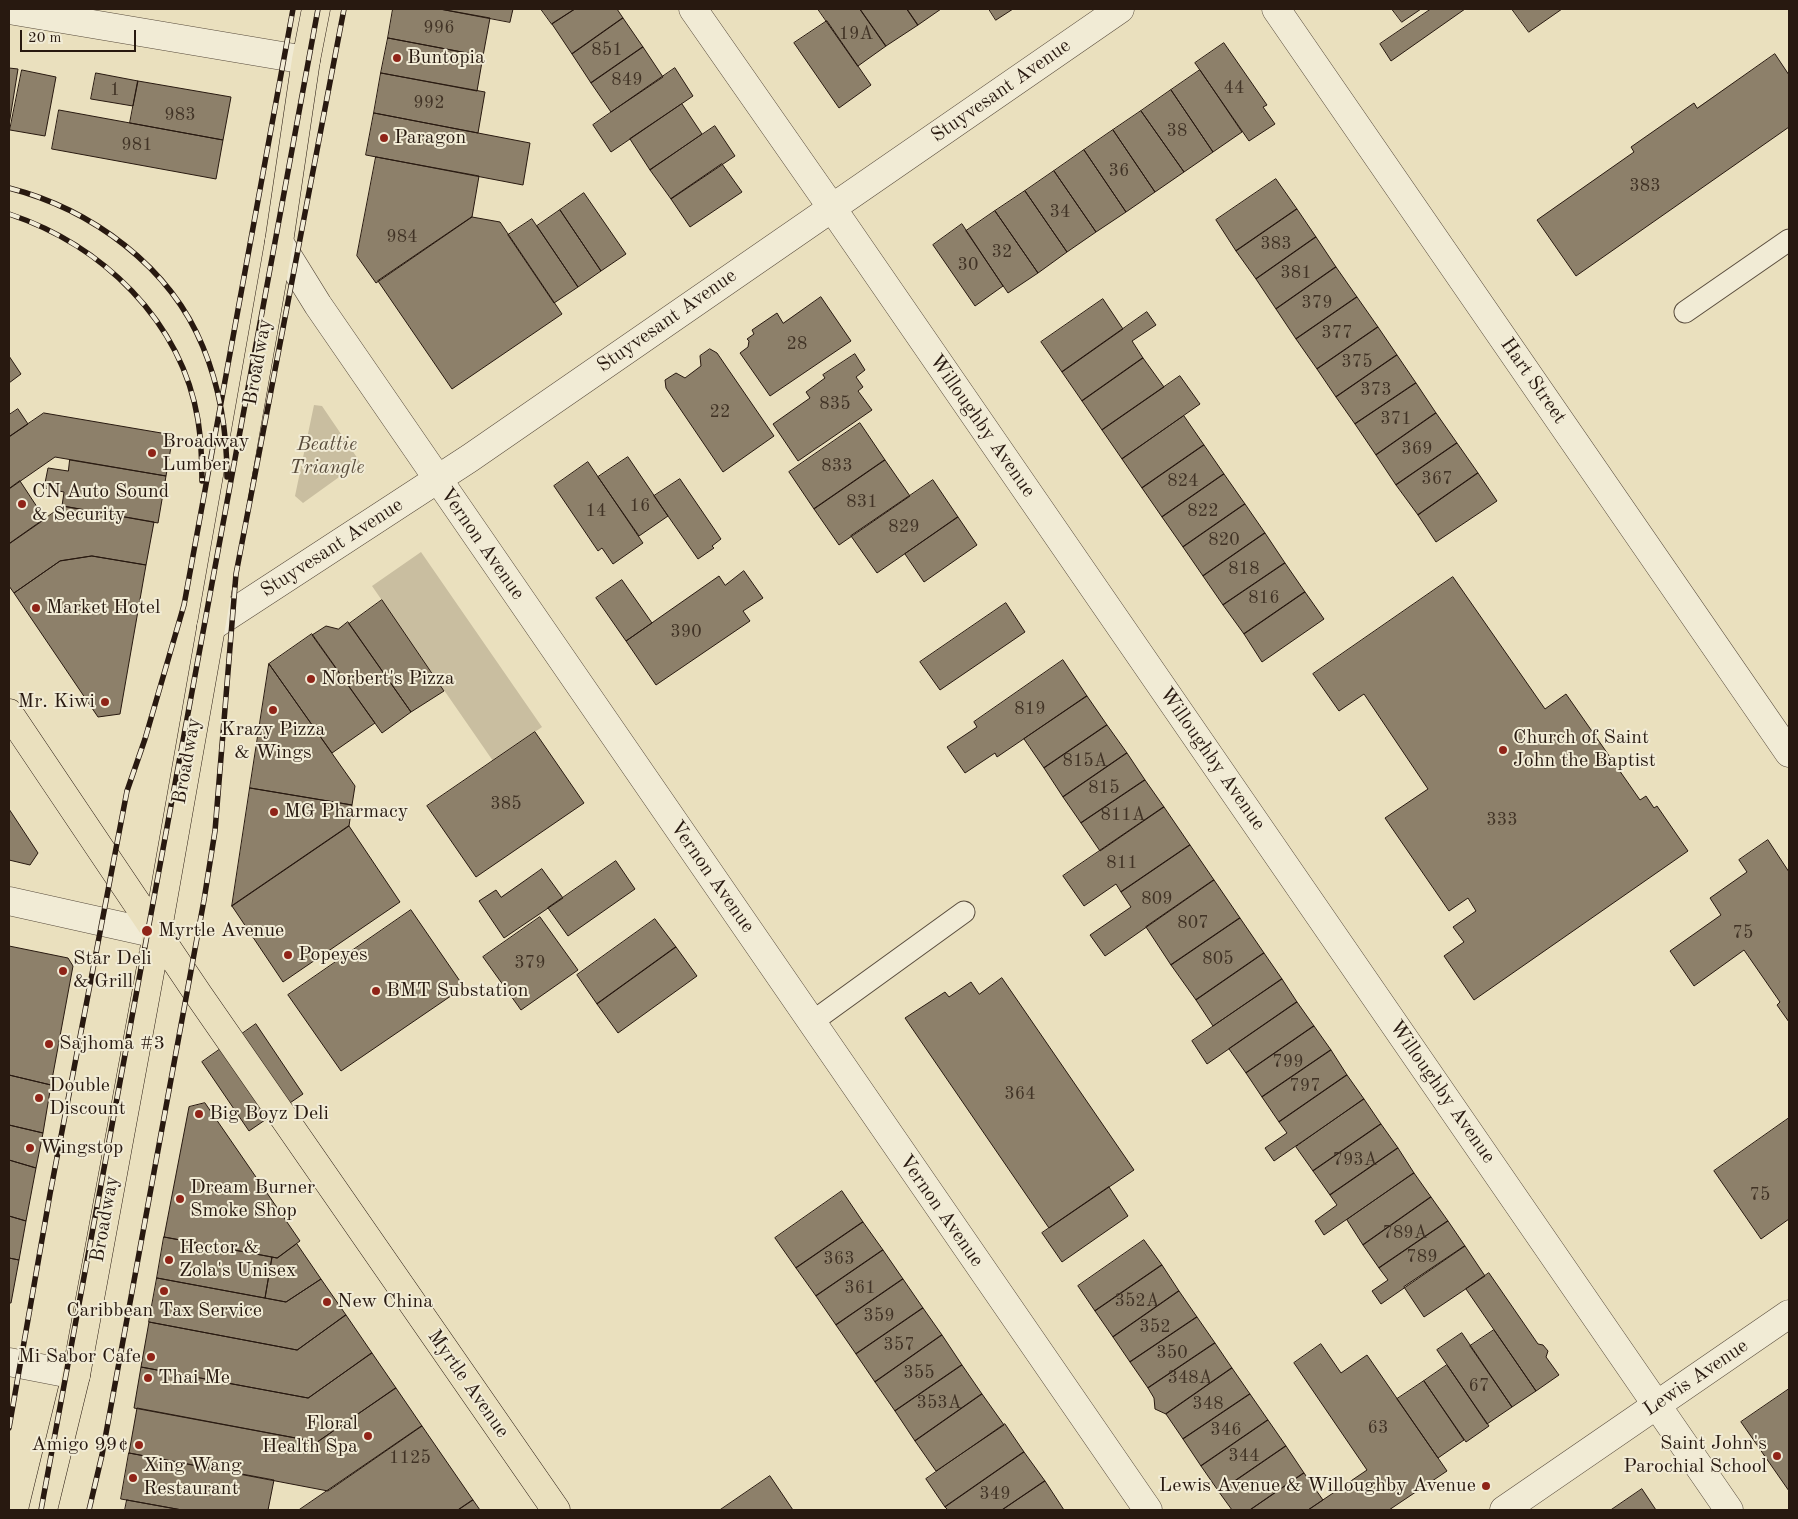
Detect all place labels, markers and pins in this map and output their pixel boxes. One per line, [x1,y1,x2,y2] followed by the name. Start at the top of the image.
[407,46,485,70] place label: Buntopia
[391,52,403,64] marker: Buntopia
[394,126,466,150] place label: Paragon
[378,132,390,144] marker: Paragon
[162,430,249,477] place label: Broadway Lumber
[146,447,158,459] marker: Broadway Lumber
[32,480,169,527] place label: CN Auto Sound & Security
[16,498,28,510] marker: CN Auto Sound & Security
[46,596,160,620] place label: Market Hotel
[30,602,42,614] marker: Market Hotel
[321,667,455,691] place label: Norbert's Pizza
[305,673,317,685] marker: Norbert's Pizza
[17,690,95,714] place label: Mr. Kiwi
[99,696,111,708] marker: Mr. Kiwi
[267,704,279,716] marker: Krazy Pizza & Wings
[221,718,325,765] place label: Krazy Pizza & Wings
[1513,726,1656,773] place label: Church of Saint John the Baptist
[1497,744,1509,756] marker: Church of Saint John the Baptist
[284,800,408,824] place label: MG Pharmacy
[268,806,280,818] marker: MG Pharmacy
[158,919,284,943] place label: Myrtle Avenue
[140,924,154,938] marker: Myrtle Avenue
[298,943,368,967] place label: Popeyes
[73,947,152,994] place label: Star Deli & Grill
[282,949,294,961] marker: Popeyes
[57,965,69,977] marker: Star Deli & Grill
[386,979,528,1003] place label: BMT Substation
[370,985,382,997] marker: BMT Substation
[59,1032,165,1056] place label: Sajhoma #3
[43,1038,55,1050] marker: Sajhoma #3
[49,1074,126,1121] place label: Double Discount
[33,1092,45,1104] marker: Double Discount
[209,1102,329,1126] place label: Big Boyz Deli
[193,1108,205,1120] marker: Big Boyz Deli
[40,1136,123,1160] place label: Wingstop
[24,1142,36,1154] marker: Wingstop
[190,1176,315,1223] place label: Dream Burner Smoke Shop
[174,1193,186,1205] marker: Dream Burner Smoke Shop
[179,1236,296,1283] place label: Hector & Zola's Unisex
[163,1254,175,1266] marker: Hector & Zola's Unisex
[158,1285,170,1297] marker: Caribbean Tax Service
[337,1290,433,1314] place label: New China
[321,1296,333,1308] marker: New China
[66,1299,262,1323] place label: Caribbean Tax Service
[18,1345,141,1369] place label: Mi Sabor Cafe
[145,1351,157,1363] marker: Mi Sabor Cafe
[158,1366,230,1390] place label: Thai Me
[142,1372,154,1384] marker: Thai Me
[262,1412,358,1459] place label: Floral Health Spa
[362,1430,374,1442] marker: Floral Health Spa
[1623,1432,1767,1479] place label: Saint John's Parochial School
[31,1433,129,1457] place label: Amigo 99¢
[133,1439,145,1451] marker: Amigo 99¢
[1771,1450,1783,1462] marker: Saint John's Parochial School
[143,1454,242,1501] place label: Xing Wang Restaurant
[127,1472,139,1484] marker: Xing Wang Restaurant
[1159,1474,1476,1498] place label: Lewis Avenue & Willoughby Avenue
[1480,1480,1492,1492] marker: Lewis Avenue & Willoughby Avenue

